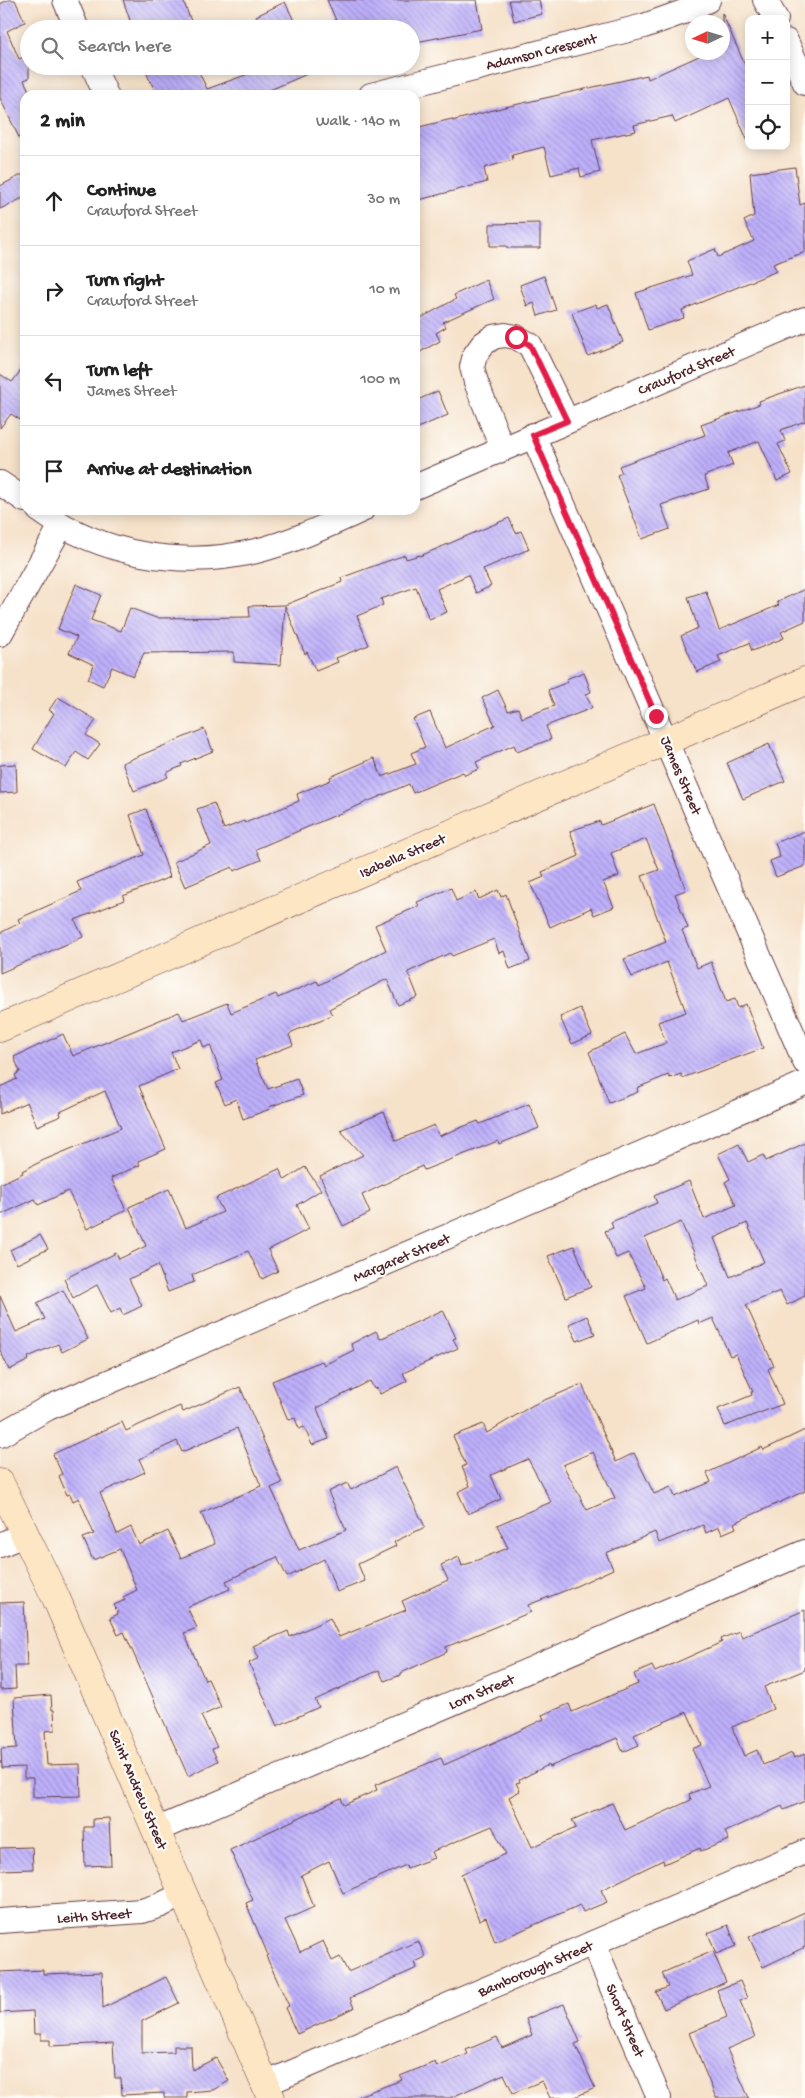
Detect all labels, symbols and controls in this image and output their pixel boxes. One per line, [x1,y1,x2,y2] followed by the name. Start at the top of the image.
[685,15,730,60] north arrow
[745,15,790,150] map controls
[745,15,790,60] button: +
[20,20,420,75] search box
[484,30,600,75] street label: Adamson Crescent
[38,34,66,62] icon: search
[78,36,172,59] text: Search here
[745,60,790,105] button: −
[745,105,790,150] button: locate
[40,110,85,135] text: 2 min
[316,113,400,132] text: Walk · 140 m
[87,180,156,203] text: Continue
[40,187,68,215] icon: ahead
[367,191,400,210] text: 30 m
[87,203,197,222] text: Crawford Street
[87,270,163,293] text: Turn right
[40,277,68,305] icon: right
[369,281,400,300] text: 10 m
[87,293,197,312] text: Crawford Street
[505,326,528,349] route start
[636,343,740,400] street label: Crawford Street
[87,360,151,383] text: Turn left
[40,367,68,395] icon: left
[360,371,400,390] text: 100 m
[87,383,176,402] text: James Street
[40,457,68,485] icon: arrive
[87,459,251,482] text: Arrive at destination
[645,705,668,728] route end
[656,734,706,820] street label: James Street
[357,830,450,883] street label: Isabella Street
[351,1230,455,1287] street label: Margaret Street
[446,1670,519,1715] street label: Lorn Street
[104,1727,171,1854] street label: Saint Andrew Street
[56,1905,134,1929] street label: Leith Street
[475,1937,597,2002] street label: Bamborough Street
[601,1981,648,2062] street label: Short Street

